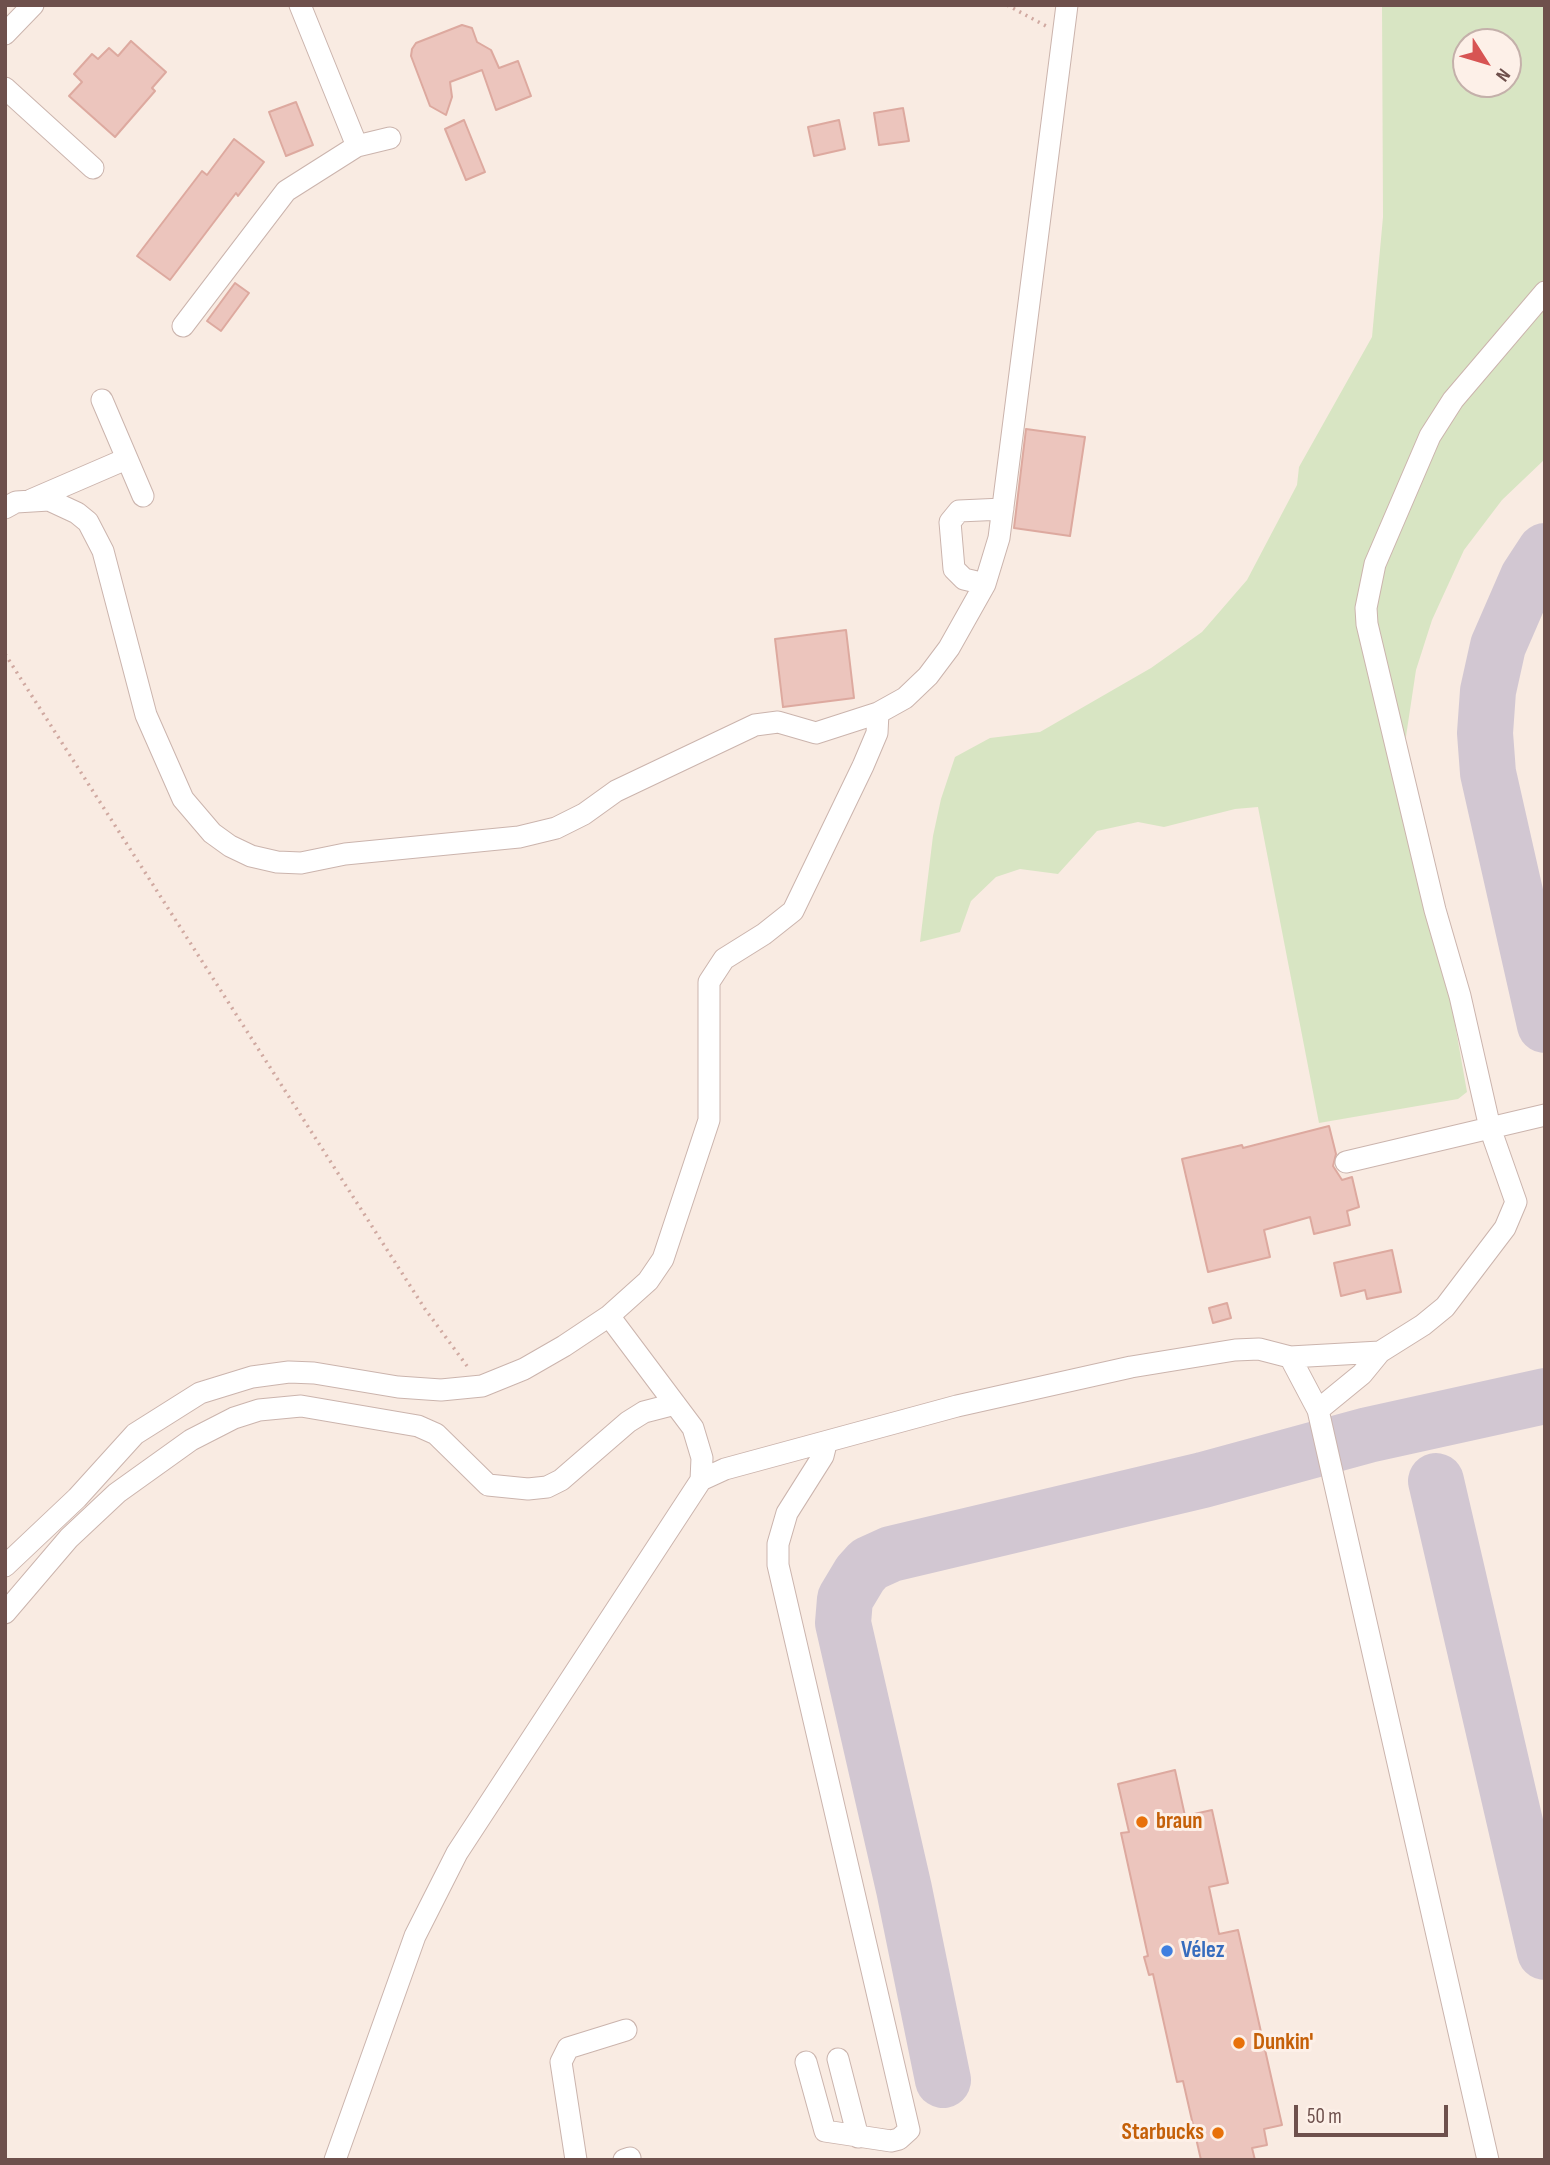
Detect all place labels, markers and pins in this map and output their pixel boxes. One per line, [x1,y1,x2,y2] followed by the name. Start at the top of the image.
[1156,1808,1202,1836] place label: braun
[1134,1814,1150,1830] marker: braun
[1181,1937,1225,1965] place label: Vélez
[1159,1943,1175,1959] marker: Vélez
[1253,2029,1313,2057] place label: Dunkin'
[1231,2035,1247,2051] marker: Dunkin'
[1122,2119,1204,2147] place label: Starbucks
[1210,2125,1226,2141] marker: Starbucks

